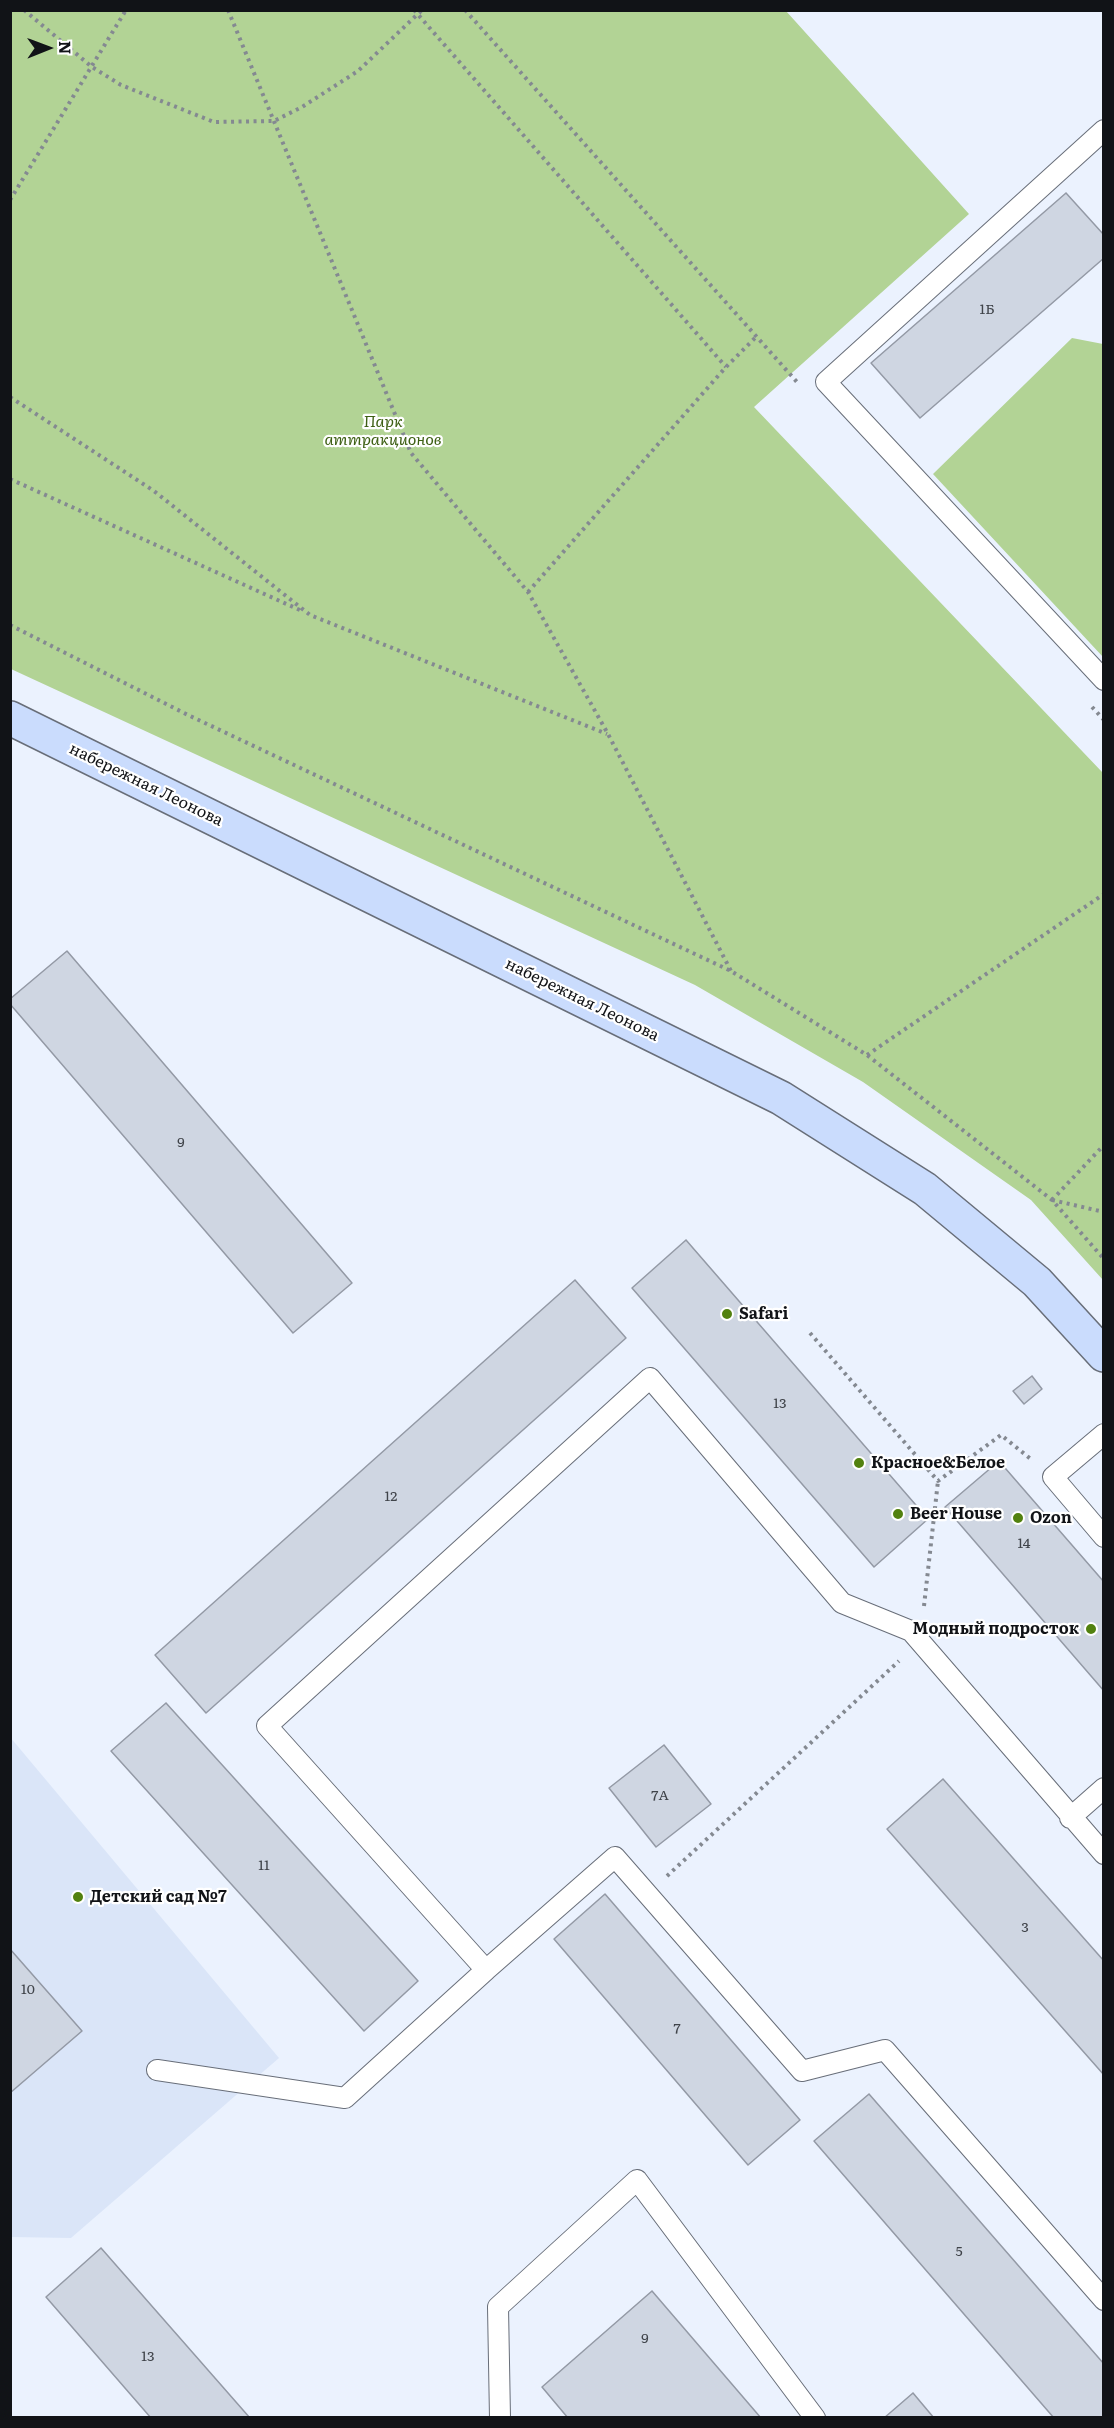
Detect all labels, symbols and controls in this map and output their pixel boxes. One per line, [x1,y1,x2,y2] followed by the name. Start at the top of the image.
[18,18,78,78] north arrow
[54,41,78,55] text: N
[979,302,995,318] house number: 1Б
[324,412,442,450] park label: Парк аттракционов
[66,739,226,831] street label: набережная Леонова
[502,954,662,1046] street label: набережная Леонова
[177,1135,185,1151] house number: 9
[739,1304,788,1324] place label: Safari
[720,1307,734,1321] marker: Safari
[773,1396,787,1412] house number: 13
[871,1453,1005,1473] place label: Красное&Белое
[852,1456,866,1470] marker: Красное&Белое
[385,1489,397,1505] house number: 12
[910,1504,1002,1524] place label: Beer House
[891,1507,905,1521] marker: Beer House
[1030,1508,1072,1528] place label: Ozon
[1011,1511,1025,1525] marker: Ozon
[1018,1536,1030,1552] house number: 14
[913,1619,1079,1639] place label: Модный подросток
[1084,1622,1098,1636] marker: Модный подросток
[651,1788,669,1804] house number: 7А
[258,1858,270,1874] house number: 11
[90,1887,227,1907] place label: Детский сад №7
[71,1890,85,1904] marker: Детский сад №7
[1021,1920,1029,1936] house number: 3
[21,1982,35,1998] house number: 10
[673,2021,681,2037] house number: 7
[955,2244,963,2260] house number: 5
[641,2331,649,2347] house number: 9
[141,2349,155,2365] house number: 13

